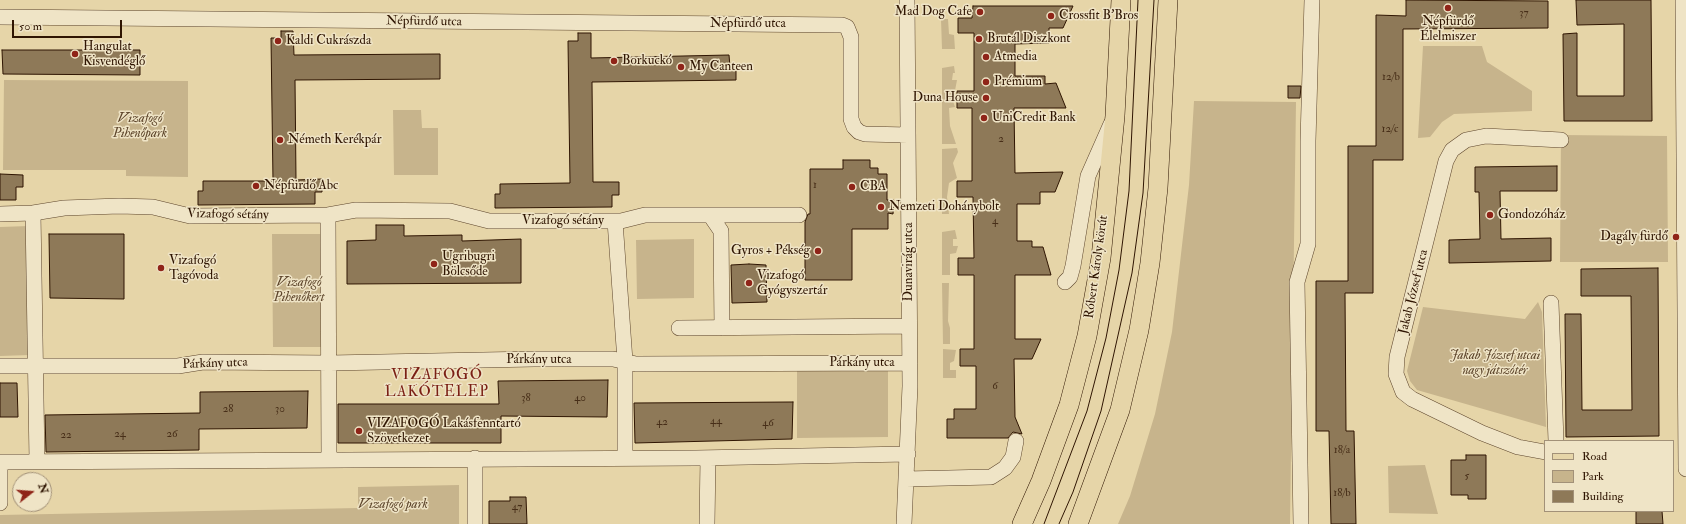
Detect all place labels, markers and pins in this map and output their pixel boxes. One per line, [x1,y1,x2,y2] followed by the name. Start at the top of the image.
[1443,3,1453,13] marker: Népfürdő Élelmiszer
[895,4,972,20] place label: Mad Dog Cafe
[975,7,985,17] marker: Mad Dog Cafe
[1059,8,1138,24] place label: Crossfit B'Bros
[1046,11,1056,21] marker: Crossfit B'Bros
[1420,14,1476,45] place label: Népfürdő Élelmiszer
[987,31,1070,47] place label: Brutál Diszkont
[286,33,371,49] place label: Kaldi Cukrászda
[974,34,984,44] marker: Brutál Diszkont
[273,36,283,46] marker: Kaldi Cukrászda
[83,39,145,70] place label: Hangulat Kisvendéglő
[70,49,80,59] marker: Hangulat Kisvendéglő
[994,49,1037,65] place label: Atmedia
[981,52,991,62] marker: Atmedia
[622,53,672,69] place label: Borkuckó
[609,56,619,66] marker: Borkuckó
[689,59,753,75] place label: My Canteen
[676,62,686,72] marker: My Canteen
[994,74,1042,90] place label: Prémium
[981,77,991,87] marker: Prémium
[913,90,978,106] place label: Duna House
[981,93,991,103] marker: Duna House
[992,110,1076,126] place label: UniCredit Bank
[979,113,989,123] marker: UniCredit Bank
[288,132,381,148] place label: Németh Kerékpár
[275,135,285,145] marker: Németh Kerékpár
[264,178,338,194] place label: Népfürdő Abc
[860,179,886,195] place label: CBA
[251,181,261,191] marker: Népfürdő Abc
[847,182,857,192] marker: CBA
[889,199,999,215] place label: Nemzeti Dohánybolt
[876,202,886,212] marker: Nemzeti Dohánybolt
[1498,207,1565,223] place label: Gondozóház
[1485,210,1495,220] marker: Gondozóház
[1600,229,1668,245] place label: Dagály fürdő
[1671,232,1681,242] marker: Dagály fürdő
[731,243,810,259] place label: Gyros + Pékség
[813,246,823,256] marker: Gyros + Pékség
[442,249,495,280] place label: Ugribugri Bölcsőde
[169,253,219,284] place label: Vizafogó Tagóvoda
[429,259,439,269] marker: Ugribugri Bölcsőde
[156,263,166,273] marker: Vizafogó Tagóvoda
[757,268,827,299] place label: Vizafogó Gyógyszertár
[744,278,754,288] marker: Vizafogó Gyógyszertár
[367,416,521,447] place label: VIZAFOGÓ Lakásfenntartó Szövetkezet
[354,426,364,436] marker: VIZAFOGÓ Lakásfenntartó Szövetkezet

